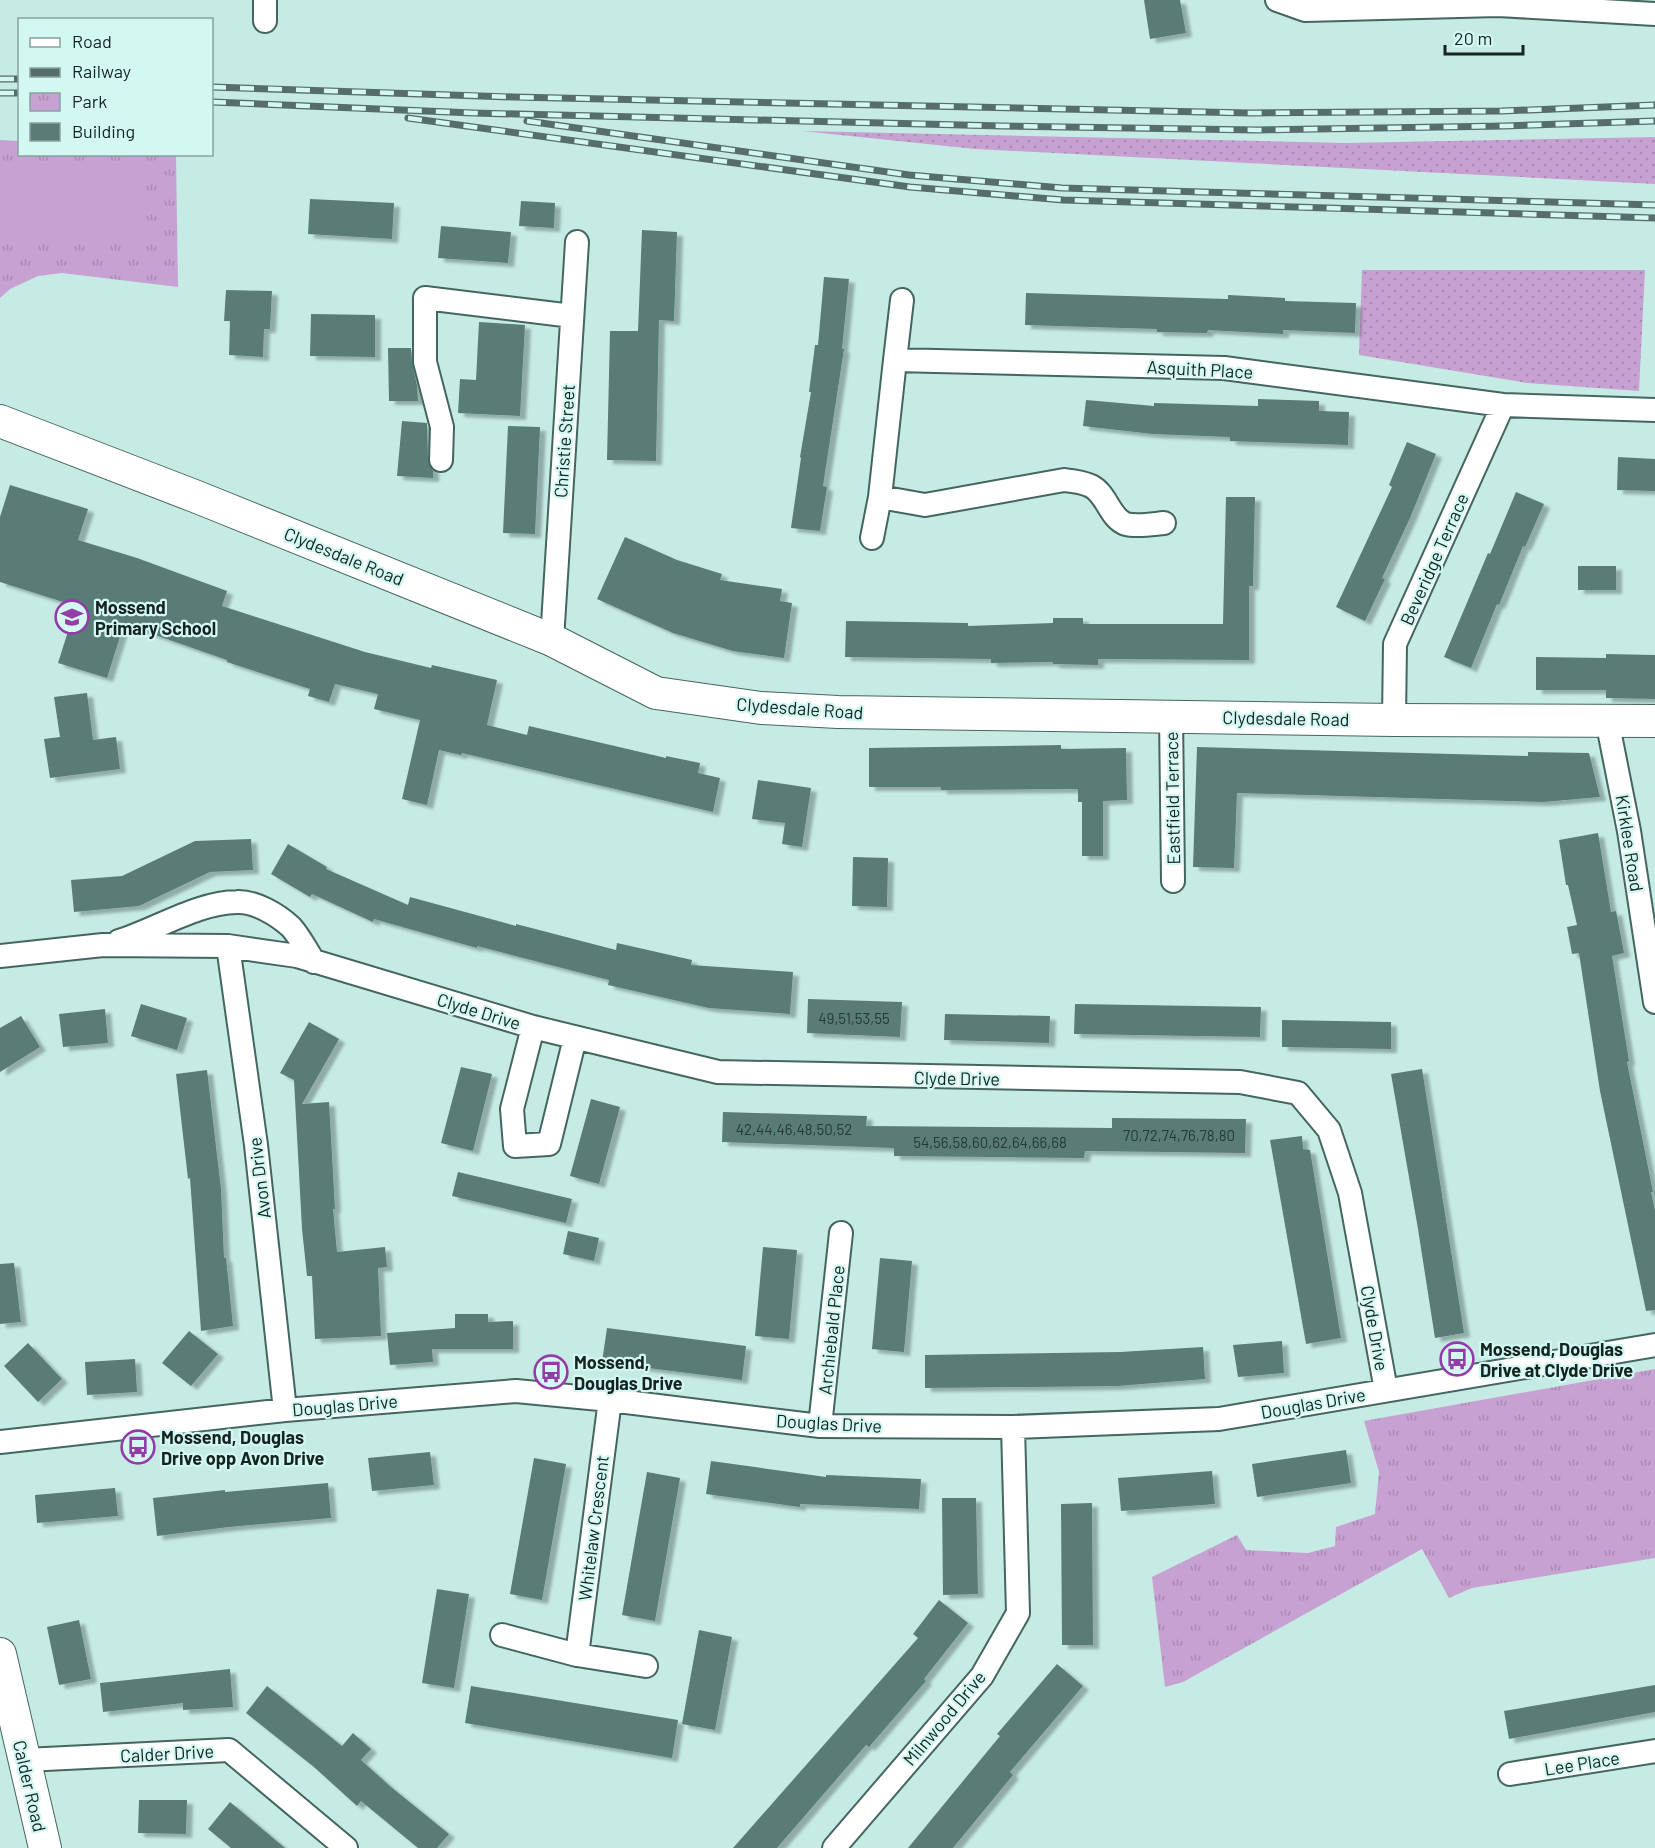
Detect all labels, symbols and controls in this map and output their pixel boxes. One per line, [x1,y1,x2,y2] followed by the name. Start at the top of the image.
[18,18,213,156] legend
[1445,18,1523,56] scale bar
[1454,27,1492,49] text: 20 m
[72,30,112,52] text: Road
[72,60,131,82] text: Railway
[72,90,107,112] text: Park
[72,120,135,142] text: Building
[1146,355,1254,383] street label: Asquith Place
[549,383,579,499] street label: Christie Street
[1395,490,1473,628] street label: Beveridge Terrace
[281,522,407,590] street label: Clydesdale Road
[95,596,216,639] place label: Mossend Primary School
[54,599,90,635] school or university icon: Mossend Primary School
[736,693,864,723] street label: Clydesdale Road
[1222,706,1350,730] street label: Clydesdale Road
[1160,731,1184,865] street label: Eastfield Terrace
[1611,793,1649,893] street label: Kirklee Road
[435,988,523,1034] street label: Clyde Drive
[818,1009,890,1027] house number: 49,51,53,55
[914,1066,1000,1090] street label: Clyde Drive
[736,1120,852,1138] house number: 42,44,46,48,50,52
[1123,1126,1235,1144] house number: 70,72,74,76,78,80
[913,1133,1067,1151] house number: 54,56,58,60,62,64,66,68
[243,1136,275,1220] street label: Avon Drive
[813,1264,849,1396] street label: Archiebald Place
[1357,1284,1393,1372] street label: Clyde Drive
[1480,1338,1633,1381] place label: Mossend, Douglas Drive at Clyde Drive
[1439,1341,1475,1377] bus stop icon: Mossend, Douglas Drive at Clyde Drive
[574,1351,683,1394] place label: Mossend, Douglas Drive
[533,1354,569,1390] bus stop icon: Mossend, Douglas Drive
[1259,1383,1367,1423] street label: Douglas Drive
[291,1389,399,1421] street label: Douglas Drive
[776,1409,882,1437] street label: Douglas Drive
[161,1426,325,1469] place label: Mossend, Douglas Drive opp Avon Drive
[120,1429,156,1465] bus stop icon: Mossend, Douglas Drive opp Avon Drive
[573,1454,613,1602] street label: Whitelaw Crescent
[898,1666,990,1770] street label: Milnwood Drive
[9,1738,51,1834] street label: Calder Road
[120,1740,214,1766] street label: Calder Drive
[1543,1746,1621,1780] street label: Lee Place

